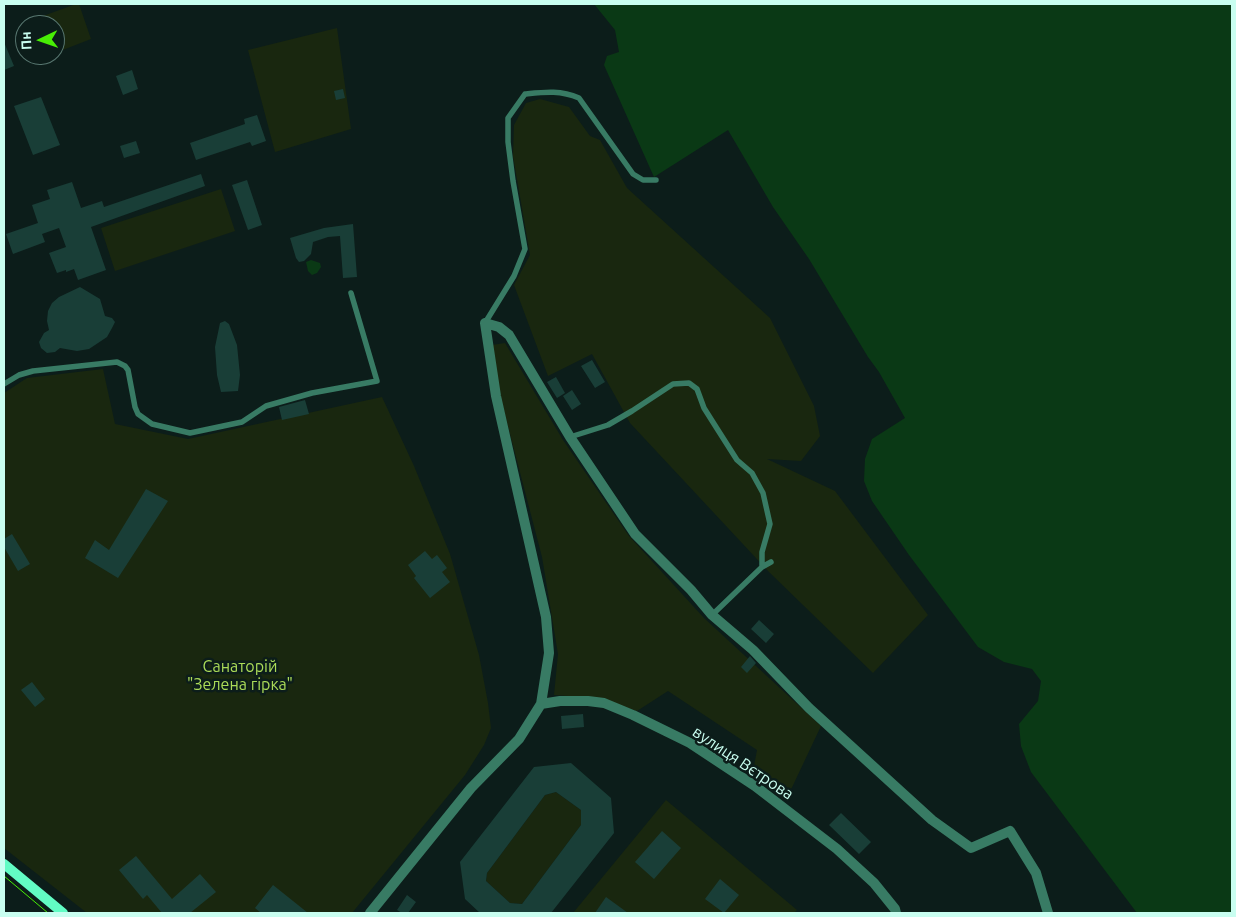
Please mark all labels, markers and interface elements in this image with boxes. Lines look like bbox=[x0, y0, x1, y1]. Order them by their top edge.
north arrow bbox=[15, 15, 65, 65]
text: Пн bbox=[18, 31, 34, 50]
park label: Санаторій "Зелена гірка" bbox=[187, 657, 293, 695]
street label: вулиця Вєтрова bbox=[689, 722, 797, 804]

